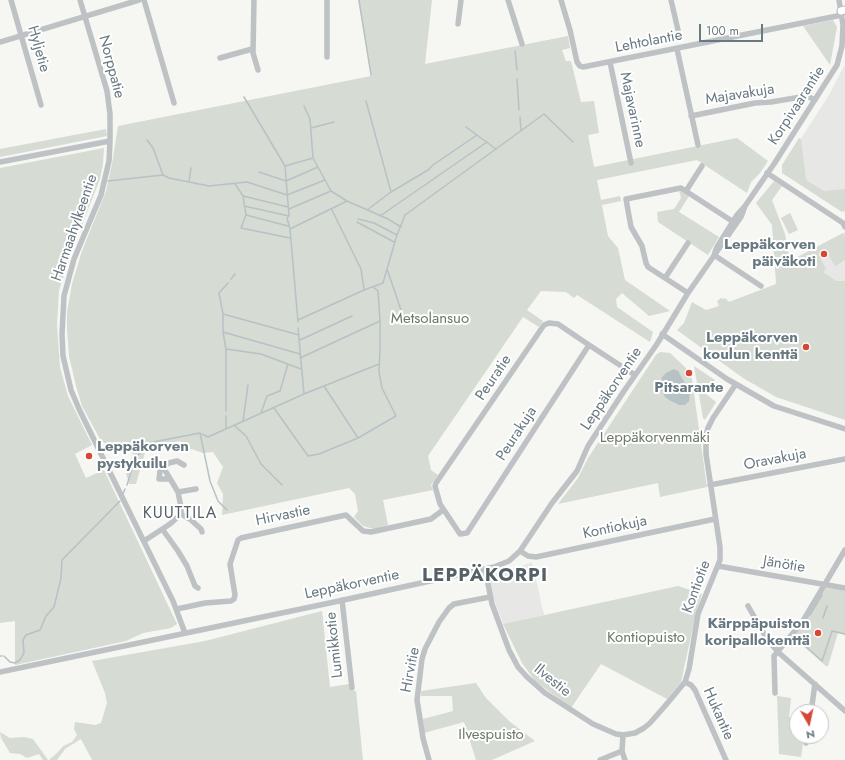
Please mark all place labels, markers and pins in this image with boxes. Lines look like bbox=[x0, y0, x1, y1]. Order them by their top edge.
place label: Leppäkorven päiväkoti bbox=[724, 236, 816, 271]
marker: Leppäkorven päiväkoti bbox=[819, 249, 829, 259]
place label: Leppäkorven koulun kenttä bbox=[703, 329, 798, 364]
marker: Leppäkorven koulun kenttä bbox=[801, 342, 811, 352]
marker: Pitsarante bbox=[684, 368, 694, 378]
place label: Pitsarante bbox=[654, 379, 724, 397]
place label: Leppäkorven pystykuilu bbox=[97, 438, 189, 473]
marker: Leppäkorven pystykuilu bbox=[84, 451, 94, 461]
place label: Kärppäpuiston koripallokenttä bbox=[705, 615, 810, 650]
marker: Kärppäpuiston koripallokenttä bbox=[813, 628, 823, 638]

